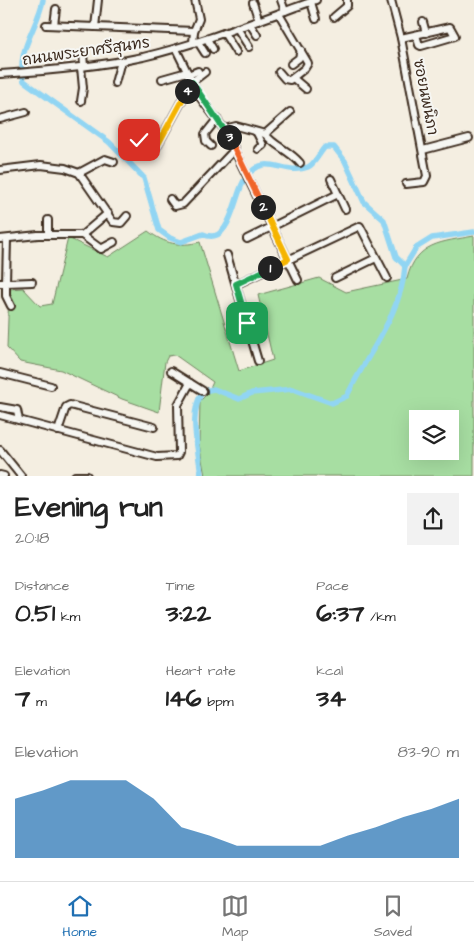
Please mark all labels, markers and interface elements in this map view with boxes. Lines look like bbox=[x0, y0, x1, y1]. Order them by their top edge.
street label: ถนนพระยาศรีสุนทร bbox=[21, 32, 151, 71]
street label: ซอยนพนิภา bbox=[408, 57, 443, 137]
pin: 4 bbox=[174, 78, 200, 104]
text: 4 bbox=[183, 81, 192, 101]
pin bbox=[118, 119, 160, 161]
pin: 3 bbox=[216, 124, 242, 150]
icon: check bbox=[125, 126, 153, 154]
text: 3 bbox=[226, 127, 233, 147]
pin: 2 bbox=[250, 194, 276, 220]
text: 2 bbox=[259, 197, 268, 217]
pin: 1 bbox=[258, 256, 282, 280]
text: 1 bbox=[270, 258, 271, 278]
pin bbox=[226, 302, 268, 344]
icon: arrive bbox=[233, 309, 261, 337]
map controls bbox=[409, 410, 459, 460]
button: layers bbox=[409, 410, 459, 460]
text: Evening run bbox=[15, 488, 163, 527]
button: share bbox=[407, 493, 459, 545]
text: 20:18 bbox=[15, 527, 49, 549]
text: Distance bbox=[15, 576, 69, 596]
text: Time bbox=[166, 576, 195, 596]
text: Pace bbox=[316, 576, 349, 596]
text: 0.51 bbox=[15, 596, 55, 631]
text: 3:22 bbox=[166, 596, 211, 631]
text: 6:37 bbox=[316, 596, 364, 631]
text: km bbox=[55, 607, 80, 627]
text: /km bbox=[364, 607, 396, 627]
text: Elevation bbox=[15, 661, 70, 681]
text: Heart rate bbox=[166, 661, 236, 681]
text: kcal bbox=[316, 661, 343, 681]
text: 7 bbox=[15, 681, 30, 716]
text: 146 bbox=[166, 681, 202, 716]
text: 34 bbox=[316, 681, 346, 716]
text: m bbox=[30, 692, 47, 712]
text: bpm bbox=[202, 692, 234, 712]
text: Elevation bbox=[15, 741, 78, 763]
text: 83–90 m bbox=[397, 741, 459, 763]
tab: Home bbox=[62, 892, 97, 942]
tab: Map bbox=[221, 892, 249, 942]
tab: Saved bbox=[374, 892, 412, 942]

